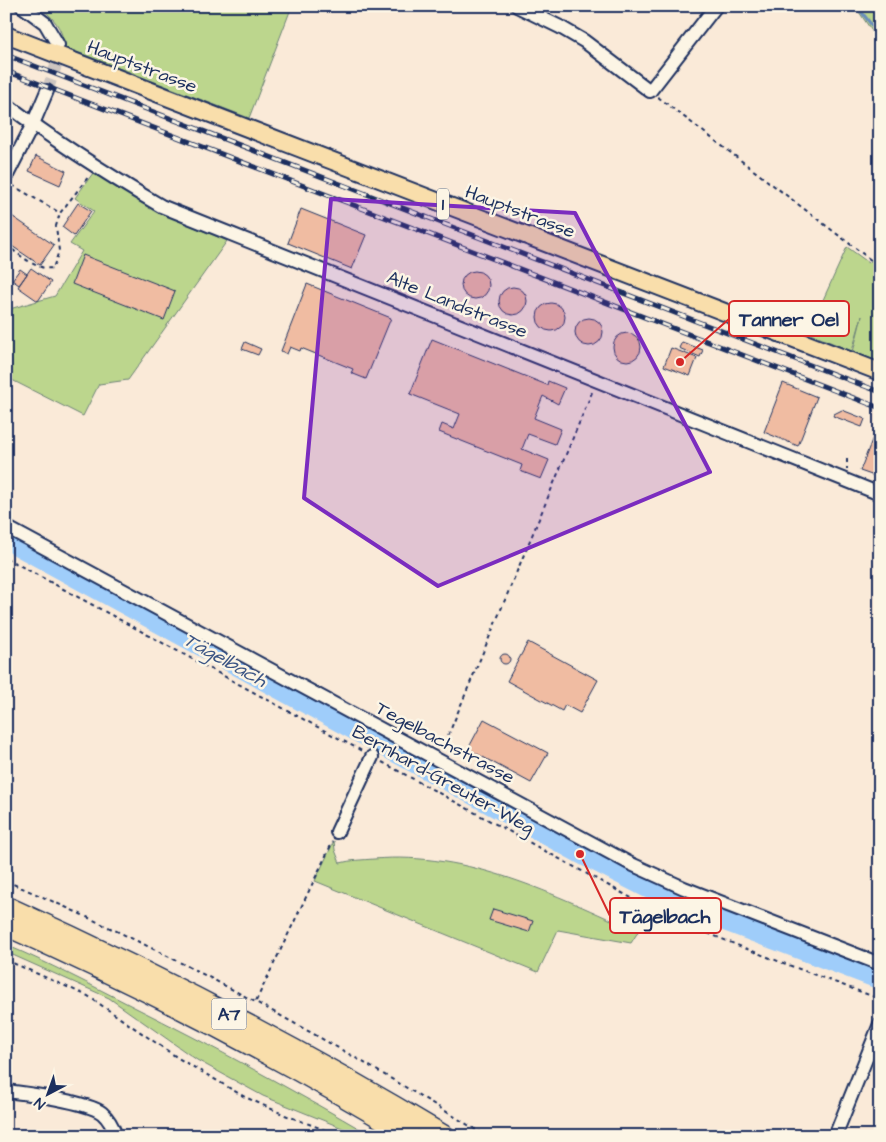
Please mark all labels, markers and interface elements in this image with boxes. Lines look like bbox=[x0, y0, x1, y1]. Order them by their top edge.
street label: Hauptstrasse bbox=[83, 34, 201, 100]
street label: Hauptstrasse bbox=[461, 179, 579, 245]
road number: 1 bbox=[437, 188, 449, 220]
street label: Alte Landstrasse bbox=[383, 264, 531, 346]
callout: Tanner Oel bbox=[729, 301, 849, 336]
text: Tanner Oel bbox=[738, 306, 839, 334]
water label: Tägelbach bbox=[178, 626, 272, 696]
street label: Tegelbachstrasse bbox=[370, 695, 519, 792]
street label: Bernhard-Greuter-Weg bbox=[346, 719, 539, 842]
callout: Tägelbach bbox=[610, 898, 721, 933]
text: Tägelbach bbox=[619, 903, 712, 932]
road number: A7 bbox=[212, 999, 246, 1030]
north arrow bbox=[22, 1070, 72, 1120]
text: N bbox=[30, 1092, 50, 1113]

